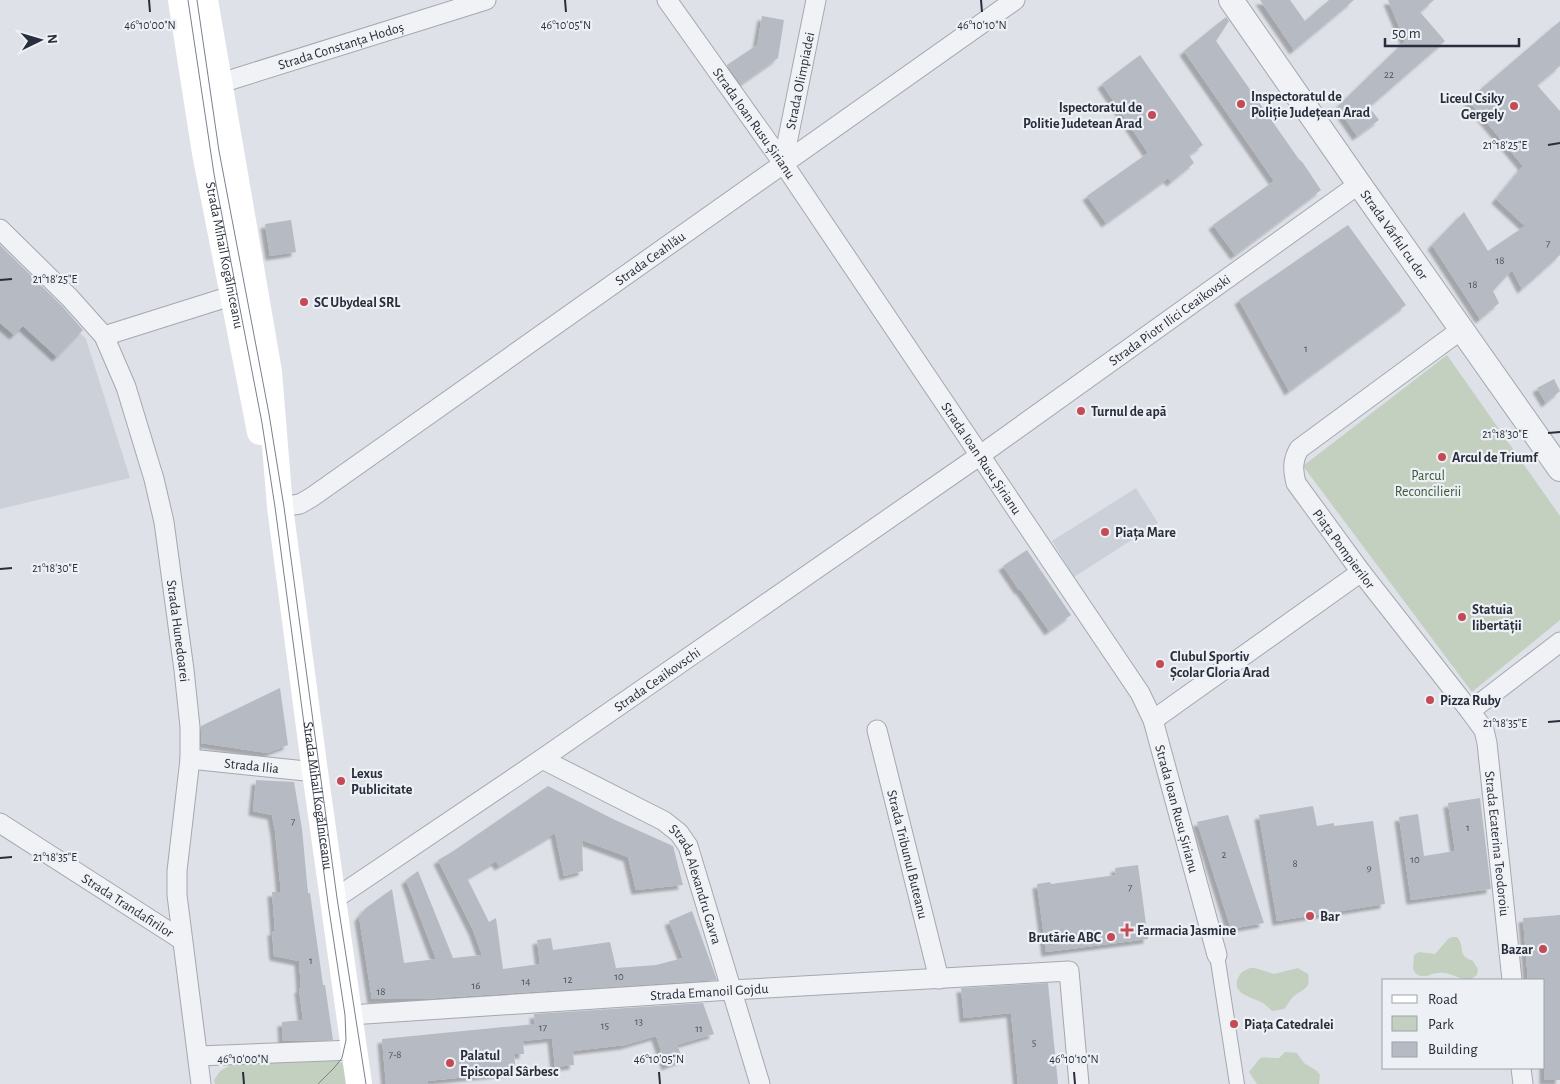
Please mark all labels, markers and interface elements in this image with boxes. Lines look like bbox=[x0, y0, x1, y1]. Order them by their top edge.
north arrow bbox=[15, 15, 65, 65]
scale bar bbox=[1385, 15, 1519, 47]
text: 46°10'00"N bbox=[124, 19, 176, 31]
text: 46°10'05"N bbox=[541, 19, 591, 31]
text: 46°10'10"N bbox=[957, 19, 1007, 31]
street label: Strada Constanța Hodoș bbox=[276, 20, 406, 73]
text: 50 m bbox=[1392, 26, 1421, 41]
street label: Strada Olimpiadei bbox=[784, 31, 817, 131]
text: N bbox=[45, 33, 59, 44]
street label: Strada Ioan Rusu Șirianu bbox=[710, 66, 797, 182]
house number: 22 bbox=[1384, 69, 1394, 80]
place label: Inspectoratul de Poliție Județean Arad bbox=[1251, 90, 1371, 121]
place label: Liceul Csiky Gergely bbox=[1440, 92, 1505, 122]
marker: Inspectoratul de Poliție Județean Arad bbox=[1235, 98, 1247, 110]
marker: Liceul Csiky Gergely bbox=[1508, 100, 1520, 112]
place label: Ispectoratul de Politie Judetean Arad bbox=[1023, 101, 1143, 131]
marker: Ispectoratul de Politie Judetean Arad bbox=[1146, 109, 1158, 121]
text: 21°18'25"E bbox=[1483, 139, 1527, 151]
street label: Strada Mihail Kogălniceanu bbox=[203, 181, 245, 330]
street label: Strada Vârful cu dor bbox=[1357, 188, 1431, 283]
street label: Strada Ceahlău bbox=[613, 229, 688, 288]
house number: 7 bbox=[1546, 238, 1551, 249]
house number: 18 bbox=[1496, 255, 1505, 266]
street label: Strada Piotr Ilici Ceaikovski bbox=[1107, 272, 1233, 369]
text: 21°18'25"E bbox=[33, 273, 77, 285]
house number: 18 bbox=[1469, 279, 1478, 290]
marker: SC Ubydeal SRL bbox=[298, 296, 310, 308]
place label: SC Ubydeal SRL bbox=[314, 296, 401, 310]
house number: 1 bbox=[1304, 343, 1308, 354]
street label: Strada Ioan Rusu Șirianu bbox=[938, 400, 1024, 517]
marker: Turnul de apă bbox=[1075, 405, 1087, 417]
place label: Turnul de apă bbox=[1091, 405, 1167, 419]
text: 21°18'30"E bbox=[1482, 428, 1528, 440]
marker: Arcul de Triumf bbox=[1436, 451, 1448, 463]
place label: Arcul de Triumf bbox=[1452, 451, 1539, 465]
park label: Parcul Reconcilierii bbox=[1395, 469, 1461, 499]
street label: Piața Pompierilor bbox=[1310, 507, 1377, 592]
marker: Piața Mare bbox=[1099, 526, 1111, 538]
place label: Piața Mare bbox=[1115, 526, 1176, 541]
text: 21°18'30"E bbox=[32, 562, 78, 574]
street label: Strada Hunedoarei bbox=[164, 579, 191, 683]
place label: Statuia libertății bbox=[1472, 603, 1522, 634]
marker: Statuia libertății bbox=[1456, 611, 1468, 623]
street label: Strada Ceaikovschi bbox=[612, 645, 703, 715]
place label: Clubul Sportiv Școlar Gloria Arad bbox=[1170, 650, 1270, 681]
marker: Clubul Sportiv Școlar Gloria Arad bbox=[1154, 658, 1166, 670]
marker: Pizza Ruby bbox=[1424, 694, 1436, 706]
place label: Pizza Ruby bbox=[1440, 694, 1502, 708]
text: 21°18'35"E bbox=[1483, 717, 1527, 729]
street label: Strada Mihail Kogălniceanu bbox=[300, 721, 335, 871]
street label: Strada Ioan Rusu Șirianu bbox=[1152, 743, 1200, 875]
street label: Strada Ilia bbox=[223, 757, 280, 776]
place label: Lexus Publicitate bbox=[351, 767, 413, 797]
street label: Strada Ecaterina Teodoroiu bbox=[1482, 770, 1511, 917]
marker: Lexus Publicitate bbox=[335, 775, 347, 787]
street label: Strada Tribunul Buteanu bbox=[884, 789, 930, 920]
house number: 7 bbox=[291, 816, 296, 827]
street label: Strada Alexandru Gavra bbox=[666, 822, 723, 947]
house number: 1 bbox=[1466, 822, 1470, 833]
house number: 2 bbox=[1221, 849, 1227, 860]
text: 21°18'35"E bbox=[33, 851, 77, 863]
house number: 10 bbox=[1410, 854, 1420, 865]
house number: 8 bbox=[1292, 858, 1298, 869]
house number: 9 bbox=[1366, 862, 1372, 873]
street label: Strada Trandafirilor bbox=[79, 872, 176, 941]
house number: 7 bbox=[1128, 882, 1133, 893]
marker: Bar bbox=[1304, 910, 1316, 922]
place label: Bar bbox=[1320, 910, 1340, 924]
marker: Farmacia Jasmine bbox=[1121, 924, 1133, 936]
place label: Farmacia Jasmine bbox=[1137, 924, 1236, 938]
place label: Brutărie ABC bbox=[1028, 931, 1102, 945]
marker: Brutărie ABC bbox=[1105, 931, 1117, 943]
place label: Bazar bbox=[1501, 943, 1533, 957]
marker: Bazar bbox=[1537, 943, 1549, 955]
house number: 1 bbox=[309, 955, 313, 966]
house number: 10 bbox=[614, 971, 624, 982]
house number: 12 bbox=[564, 974, 572, 985]
house number: 14 bbox=[521, 976, 531, 987]
legend bbox=[1382, 979, 1545, 1069]
house number: 16 bbox=[472, 980, 480, 991]
street label: Strada Emanoil Gojdu bbox=[650, 982, 769, 1003]
house number: 18 bbox=[377, 986, 386, 997]
text: Road bbox=[1428, 992, 1458, 1007]
house number: 13 bbox=[635, 1016, 644, 1027]
text: Park bbox=[1428, 1017, 1454, 1032]
marker: Piața Catedralei bbox=[1228, 1018, 1240, 1030]
place label: Piața Catedralei bbox=[1244, 1018, 1334, 1033]
house number: 15 bbox=[601, 1020, 610, 1031]
house number: 17 bbox=[539, 1022, 548, 1033]
house number: 11 bbox=[695, 1023, 703, 1034]
house number: 5 bbox=[1032, 1037, 1037, 1048]
text: Building bbox=[1428, 1042, 1478, 1057]
house number: 7-8 bbox=[388, 1049, 402, 1060]
place label: Palatul Episcopal Sârbesc bbox=[460, 1049, 559, 1079]
text: 46°10'00"N bbox=[217, 1053, 269, 1065]
text: 46°10'05"N bbox=[634, 1053, 684, 1065]
text: 46°10'10"N bbox=[1049, 1053, 1099, 1065]
marker: Palatul Episcopal Sârbesc bbox=[444, 1057, 456, 1069]

